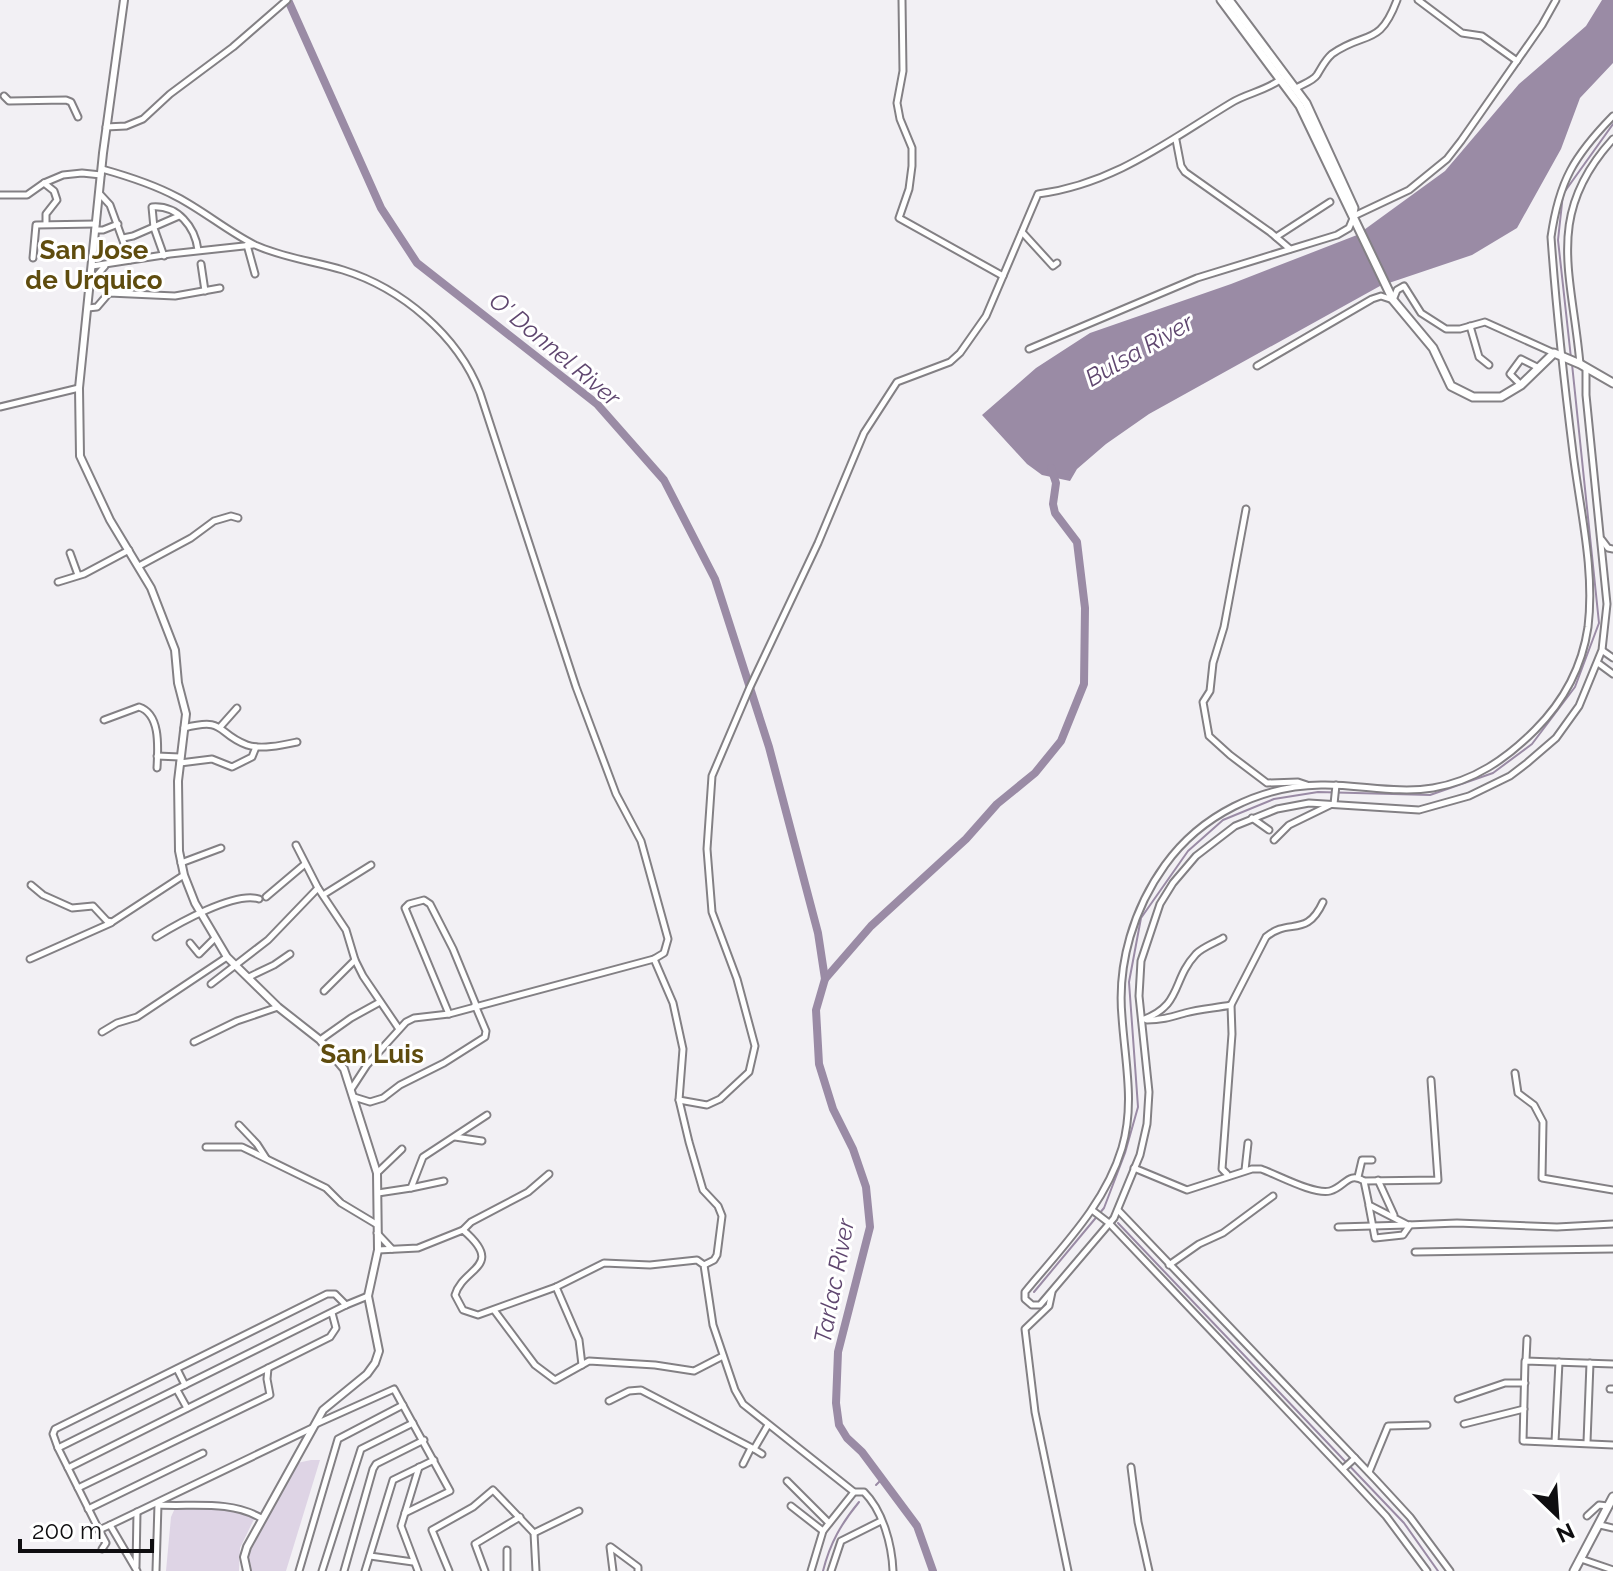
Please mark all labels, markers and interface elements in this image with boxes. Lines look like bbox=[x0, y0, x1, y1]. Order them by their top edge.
district label: San Jose de Urquico bbox=[25, 235, 163, 295]
water label: O' Donnel River bbox=[484, 286, 627, 413]
water label: Bulsa River bbox=[1080, 307, 1199, 392]
district label: San Luis bbox=[320, 1039, 424, 1069]
water label: Tarlac River bbox=[808, 1216, 860, 1346]
north arrow bbox=[1517, 1475, 1597, 1555]
scale bar bbox=[20, 1503, 152, 1553]
text: 200 m bbox=[32, 1516, 102, 1545]
text: N bbox=[1552, 1518, 1579, 1548]

